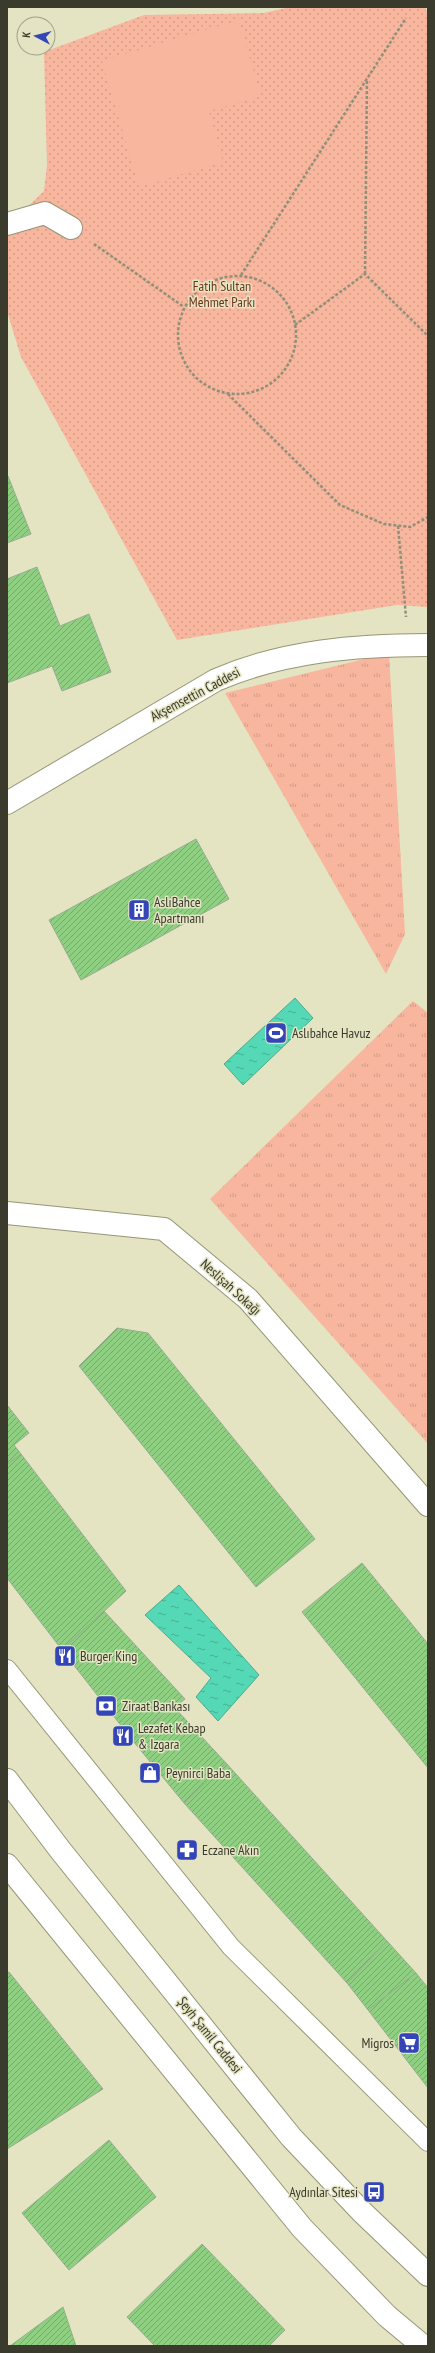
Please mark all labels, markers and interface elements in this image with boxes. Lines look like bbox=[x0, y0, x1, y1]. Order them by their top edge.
north arrow bbox=[16, 16, 56, 56]
text: K bbox=[19, 31, 33, 38]
park label: Fatih Sultan Mehmet Parkı bbox=[189, 277, 255, 311]
street label: Akşemsettin Caddesi bbox=[147, 663, 243, 725]
place label: AslıBahce Apartmanı bbox=[154, 893, 204, 927]
building icon: AslıBahce Apartmanı bbox=[126, 897, 152, 923]
sports icon: Aslıbahce Havuz bbox=[263, 1020, 289, 1046]
place label: Aslıbahce Havuz bbox=[292, 1024, 371, 1042]
street label: Neslişah Sokağı bbox=[197, 1255, 265, 1319]
restaurant icon: Burger King bbox=[52, 1643, 78, 1669]
place label: Burger King bbox=[80, 1647, 137, 1665]
bank icon: Ziraat Bankası bbox=[93, 1693, 119, 1719]
place label: Ziraat Bankası bbox=[122, 1697, 190, 1715]
place label: Lezafet Kebap & Izgara bbox=[138, 1719, 206, 1753]
restaurant icon: Lezafet Kebap & Izgara bbox=[110, 1723, 136, 1749]
shop icon: Peynirci Baba bbox=[137, 1760, 163, 1786]
place label: Peynirci Baba bbox=[166, 1764, 231, 1782]
pharmacy icon: Eczane Akın bbox=[174, 1837, 200, 1863]
place label: Eczane Akın bbox=[202, 1841, 259, 1859]
street label: Şeyh Şamil Caddesi bbox=[174, 1993, 246, 2077]
supermarket icon: Migros bbox=[396, 2030, 422, 2056]
place label: Migros bbox=[361, 2034, 394, 2052]
bus stop icon: Aydınlar Sitesi bbox=[361, 2179, 387, 2205]
place label: Aydınlar Sitesi bbox=[289, 2183, 358, 2201]

